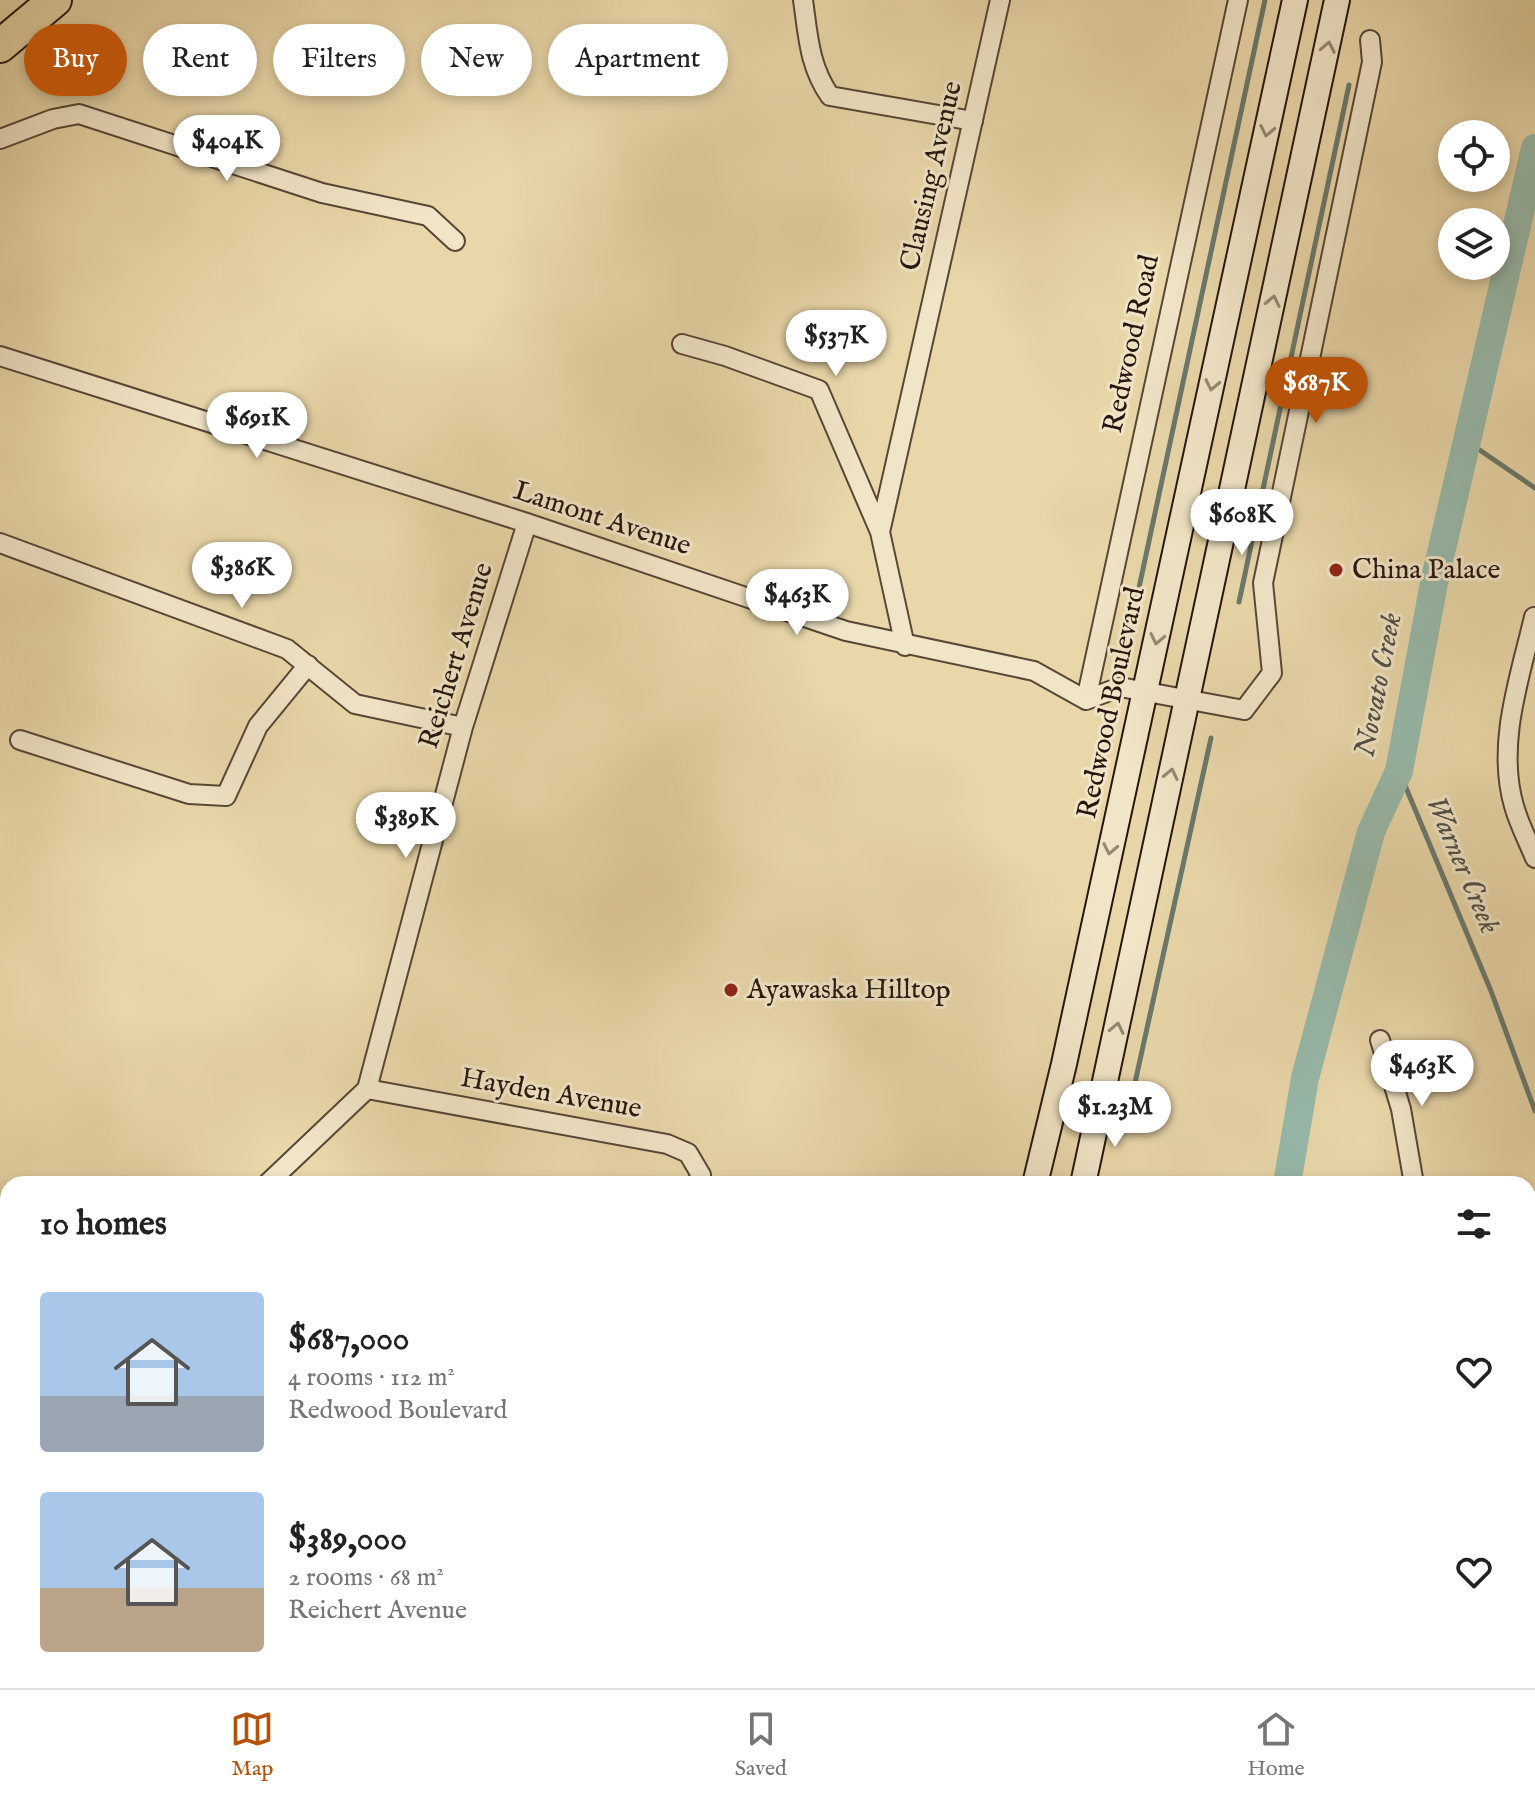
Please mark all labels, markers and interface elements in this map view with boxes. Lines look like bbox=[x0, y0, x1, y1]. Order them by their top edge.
chip: Buy bbox=[24, 24, 127, 96]
chip: Rent bbox=[143, 24, 257, 96]
chip: Filters bbox=[273, 24, 405, 96]
chip: New bbox=[421, 24, 532, 96]
chip: Apartment bbox=[548, 24, 728, 96]
one-way arrow bbox=[1319, 40, 1336, 53]
street label: Clausing Avenue bbox=[893, 78, 971, 274]
pin: $404K bbox=[171, 115, 283, 183]
map controls bbox=[1438, 120, 1510, 280]
button: locate bbox=[1438, 120, 1510, 192]
text: $404K bbox=[191, 124, 263, 157]
one-way arrow bbox=[1259, 124, 1276, 137]
button: layers bbox=[1438, 208, 1510, 280]
street label: Redwood Road bbox=[1096, 252, 1168, 436]
one-way arrow bbox=[1264, 294, 1281, 308]
pin: $537K bbox=[780, 310, 892, 378]
text: $537K bbox=[804, 319, 868, 352]
pin: $687K bbox=[1260, 357, 1372, 425]
text: $687K bbox=[1283, 366, 1349, 399]
one-way arrow bbox=[1204, 378, 1221, 392]
pin: $691K bbox=[201, 392, 313, 460]
text: $691K bbox=[224, 401, 290, 434]
street label: Lamont Avenue bbox=[509, 474, 695, 564]
pin: $608K bbox=[1186, 489, 1298, 557]
text: $608K bbox=[1208, 498, 1276, 531]
pin: $386K bbox=[186, 542, 298, 610]
text: $386K bbox=[210, 551, 274, 584]
place label: China Palace bbox=[1352, 553, 1500, 588]
street label: Reichert Avenue bbox=[412, 559, 502, 753]
marker: China Palace bbox=[1327, 561, 1345, 579]
pin: $463K bbox=[741, 569, 853, 637]
text: $463K bbox=[764, 578, 830, 611]
street label: Redwood Boulevard bbox=[1070, 584, 1154, 822]
water label: Novato Creek bbox=[1346, 610, 1412, 760]
one-way arrow bbox=[1149, 632, 1166, 646]
one-way arrow bbox=[1162, 767, 1179, 781]
water label: Warner Creek bbox=[1416, 790, 1508, 940]
pin: $389K bbox=[350, 792, 462, 860]
text: $389K bbox=[374, 801, 438, 834]
one-way arrow bbox=[1102, 842, 1119, 856]
place label: Ayawaska Hilltop bbox=[746, 973, 951, 1008]
marker: Ayawaska Hilltop bbox=[722, 981, 740, 999]
one-way arrow bbox=[1108, 1022, 1125, 1035]
pin: $463K bbox=[1366, 1040, 1478, 1108]
text: $463K bbox=[1389, 1049, 1455, 1082]
street label: Hayden Avenue bbox=[458, 1061, 645, 1127]
pin: $1.23M bbox=[1050, 1081, 1180, 1149]
text: $1.23M bbox=[1077, 1090, 1153, 1123]
icon: filters bbox=[1452, 1202, 1496, 1246]
text: 10 homes bbox=[40, 1203, 167, 1246]
text: $687,000 bbox=[288, 1318, 410, 1361]
icon: home bbox=[104, 1324, 200, 1420]
icon: heart bbox=[1452, 1350, 1496, 1394]
text: 4 rooms · 112 m² bbox=[288, 1361, 455, 1394]
text: Redwood Boulevard bbox=[288, 1394, 507, 1427]
text: $389,000 bbox=[288, 1518, 407, 1561]
icon: home bbox=[104, 1524, 200, 1620]
icon: heart bbox=[1452, 1550, 1496, 1594]
text: 2 rooms · 68 m² bbox=[288, 1561, 444, 1594]
text: Reichert Avenue bbox=[288, 1594, 467, 1627]
tab: Map bbox=[230, 1707, 274, 1783]
tab: Saved bbox=[735, 1707, 787, 1783]
tab: Home bbox=[1247, 1707, 1305, 1783]

